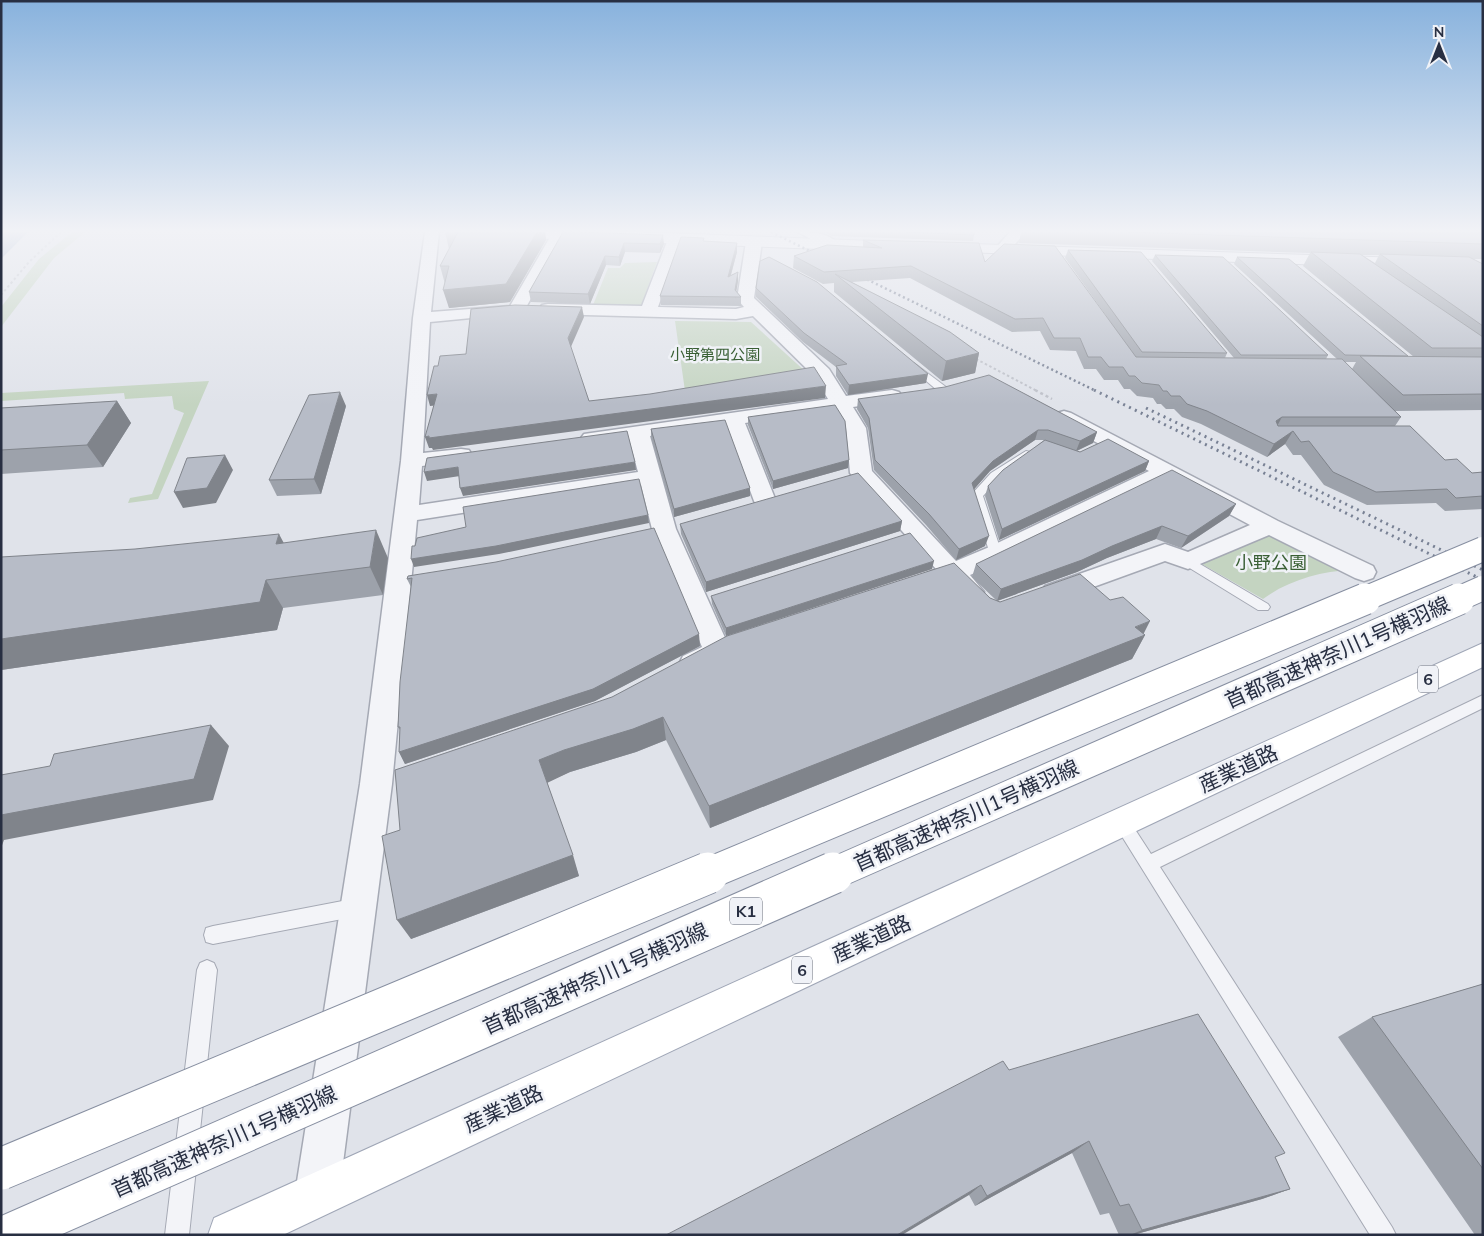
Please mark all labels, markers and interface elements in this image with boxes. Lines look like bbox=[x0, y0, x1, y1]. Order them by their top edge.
north arrow bbox=[1414, 20, 1464, 70]
text: N bbox=[1434, 23, 1444, 41]
park label: 小野第四公園 bbox=[670, 345, 760, 364]
park label: 小野公園 bbox=[1235, 551, 1307, 574]
street label: 首都高速神奈川1号横羽線 bbox=[1220, 591, 1454, 713]
road number: 6 bbox=[1418, 666, 1438, 692]
street label: 産業道路 bbox=[1194, 738, 1282, 798]
street label: 首都高速神奈川1号横羽線 bbox=[849, 754, 1083, 876]
road number: K1 bbox=[730, 898, 762, 924]
street label: 産業道路 bbox=[827, 908, 915, 968]
street label: 首都高速神奈川1号横羽線 bbox=[478, 917, 712, 1039]
road number: 6 bbox=[792, 956, 812, 984]
street label: 産業道路 bbox=[459, 1078, 547, 1138]
street label: 首都高速神奈川1号横羽線 bbox=[107, 1080, 341, 1202]

